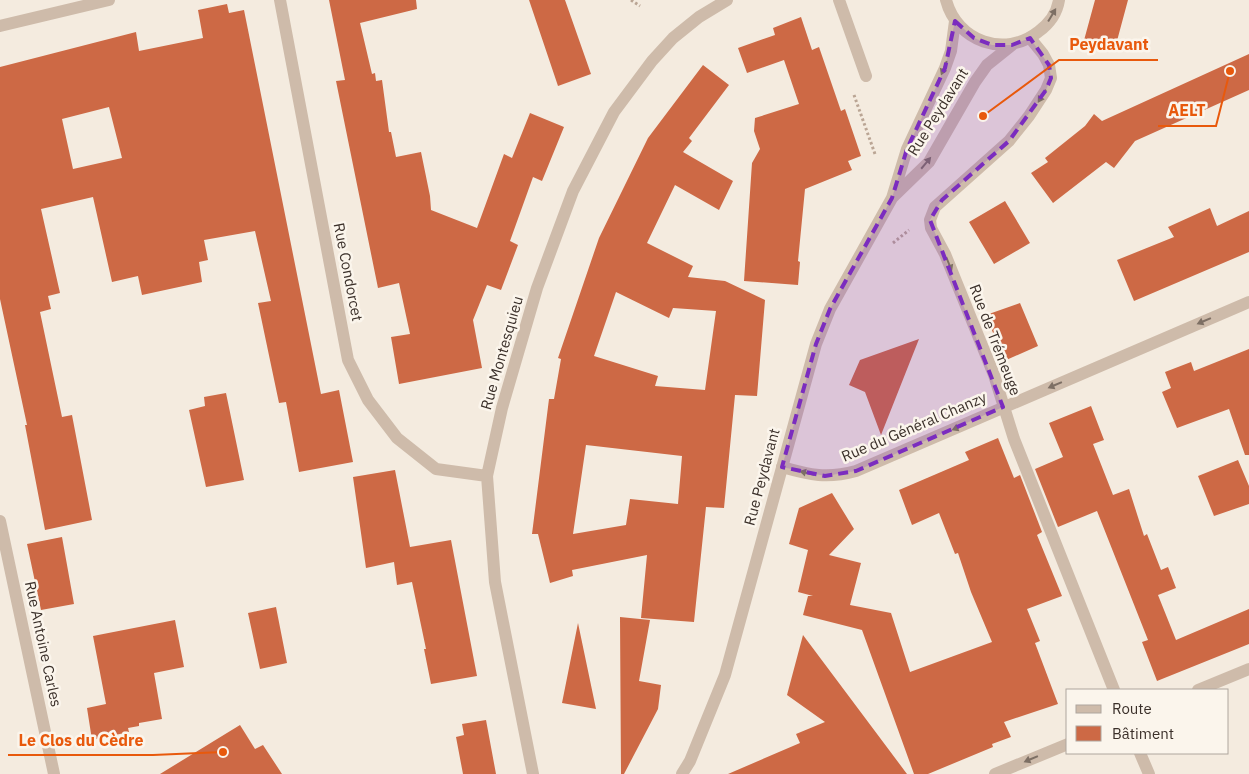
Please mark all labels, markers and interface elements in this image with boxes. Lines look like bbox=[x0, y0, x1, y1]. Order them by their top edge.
one-way arrow bbox=[1048, 9, 1057, 22]
callout: Peydavant bbox=[1059, 29, 1158, 60]
text: Peydavant bbox=[1069, 34, 1149, 54]
one-way arrow bbox=[940, 61, 948, 75]
street label: Rue Peydavant bbox=[903, 64, 972, 159]
one-way arrow bbox=[1037, 89, 1046, 103]
callout: AELT bbox=[1158, 95, 1216, 126]
text: AELT bbox=[1168, 100, 1206, 120]
one-way arrow bbox=[921, 157, 932, 170]
street label: Rue Condorcet bbox=[330, 221, 367, 323]
one-way arrow bbox=[945, 257, 953, 272]
street label: Rue de Trémeuge bbox=[965, 281, 1025, 398]
street label: Rue Montesquieu bbox=[476, 294, 527, 412]
one-way arrow bbox=[1197, 318, 1211, 326]
one-way arrow bbox=[1048, 381, 1062, 389]
street label: Rue du Général Chanzy bbox=[838, 387, 990, 466]
one-way arrow bbox=[952, 424, 966, 432]
street label: Rue Peydavant bbox=[739, 426, 784, 528]
one-way arrow bbox=[799, 469, 814, 477]
street label: Rue Antoine Carles bbox=[21, 579, 66, 709]
legend bbox=[1066, 689, 1229, 754]
text: Route bbox=[1112, 699, 1152, 718]
callout: Le Clos du Cèdre bbox=[8, 724, 153, 755]
text: Bâtiment bbox=[1112, 724, 1174, 743]
text: Le Clos du Cèdre bbox=[19, 730, 143, 750]
one-way arrow bbox=[1024, 755, 1039, 763]

